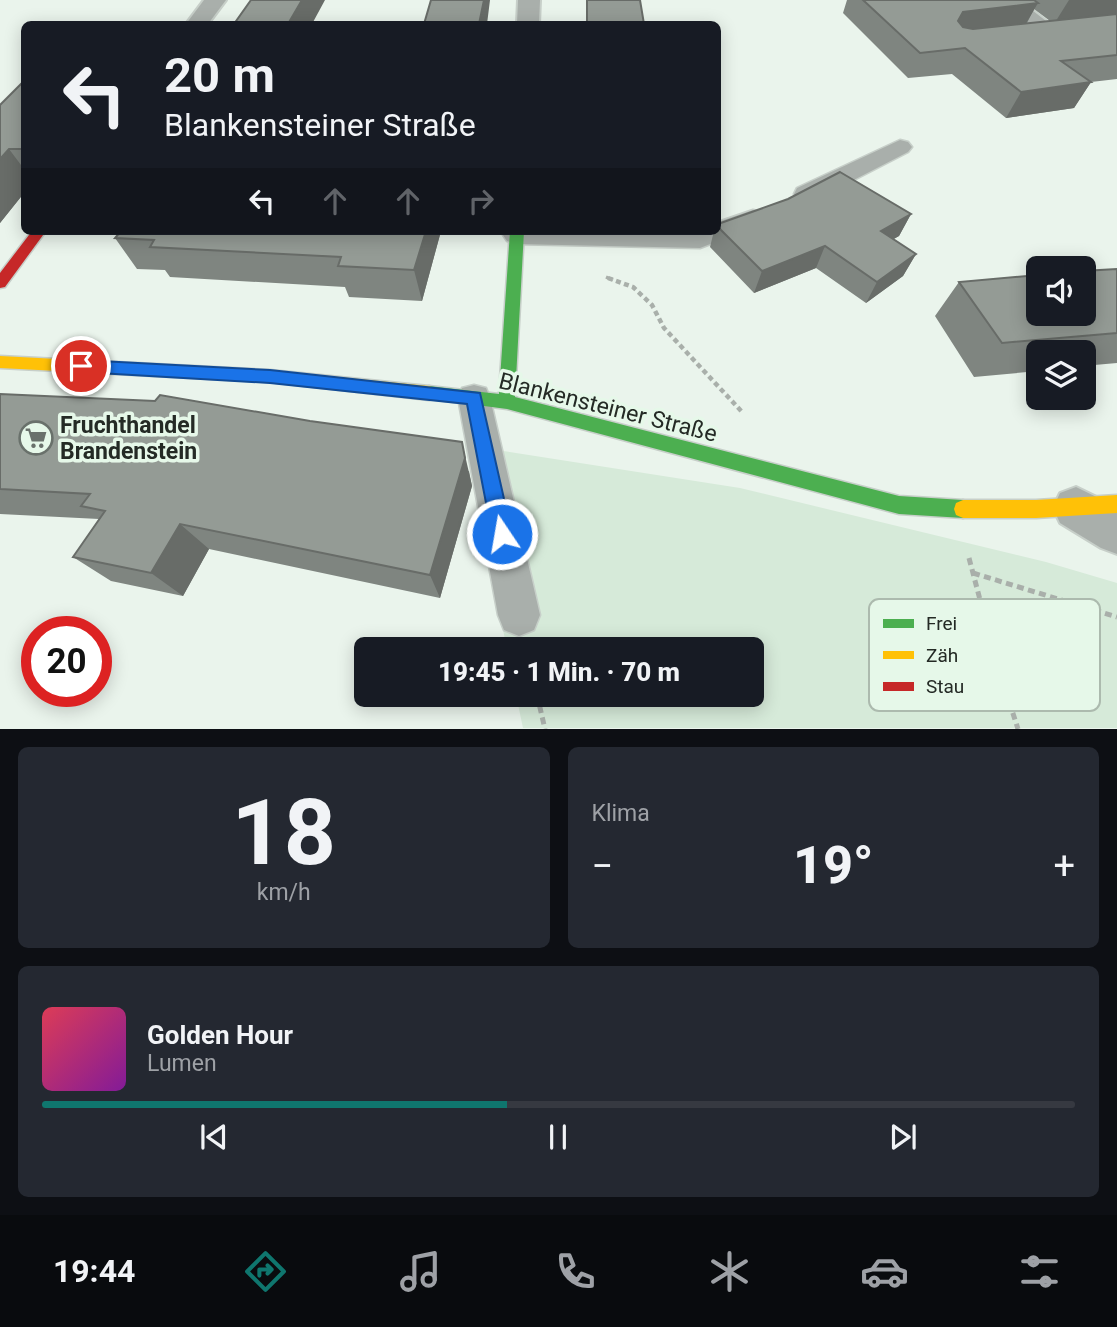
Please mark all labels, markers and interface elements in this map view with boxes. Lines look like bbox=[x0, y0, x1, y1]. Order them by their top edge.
text: 20 m bbox=[164, 47, 275, 104]
icon: left bbox=[49, 49, 140, 140]
text: Blankensteiner Straße bbox=[164, 106, 476, 144]
icon: left bbox=[243, 182, 281, 220]
icon: ahead bbox=[316, 182, 354, 220]
icon: ahead bbox=[389, 182, 427, 220]
icon: right bbox=[462, 182, 500, 220]
map controls bbox=[1026, 256, 1096, 410]
button: sound bbox=[1026, 256, 1096, 326]
pin bbox=[51, 336, 111, 396]
button: layers bbox=[1026, 340, 1096, 410]
icon: arrive bbox=[62, 347, 100, 385]
street label: Blankensteiner Straße bbox=[496, 367, 720, 448]
place label: Fruchthandel Brandenstein bbox=[60, 412, 197, 465]
supermarket icon: Fruchthandel Brandenstein bbox=[17, 419, 55, 457]
position arrow bbox=[465, 497, 539, 571]
legend bbox=[869, 599, 1100, 711]
text: Frei bbox=[926, 612, 957, 635]
speed limit sign: 20 bbox=[21, 616, 112, 707]
text: Zäh bbox=[926, 644, 958, 667]
text: 19:45 · 1 Min. · 70 m bbox=[438, 657, 680, 687]
text: Stau bbox=[926, 675, 964, 698]
text: 18 bbox=[232, 780, 336, 886]
text: Klima bbox=[592, 800, 650, 827]
text: 19° bbox=[793, 835, 874, 896]
text: − bbox=[592, 844, 613, 888]
text: + bbox=[1053, 844, 1075, 888]
text: km/h bbox=[257, 879, 311, 906]
text: Golden Hour bbox=[147, 1020, 293, 1050]
text: Lumen bbox=[147, 1050, 217, 1077]
icon: previous bbox=[195, 1118, 233, 1156]
icon: pause bbox=[539, 1118, 577, 1156]
icon: next bbox=[884, 1118, 922, 1156]
icon: directions bbox=[241, 1247, 290, 1296]
icon: music bbox=[396, 1247, 445, 1296]
icon: phone bbox=[551, 1247, 600, 1296]
icon: climate bbox=[705, 1247, 754, 1296]
icon: car bbox=[860, 1247, 909, 1296]
icon: filters bbox=[1015, 1247, 1064, 1296]
text: 19:44 bbox=[53, 1252, 135, 1290]

